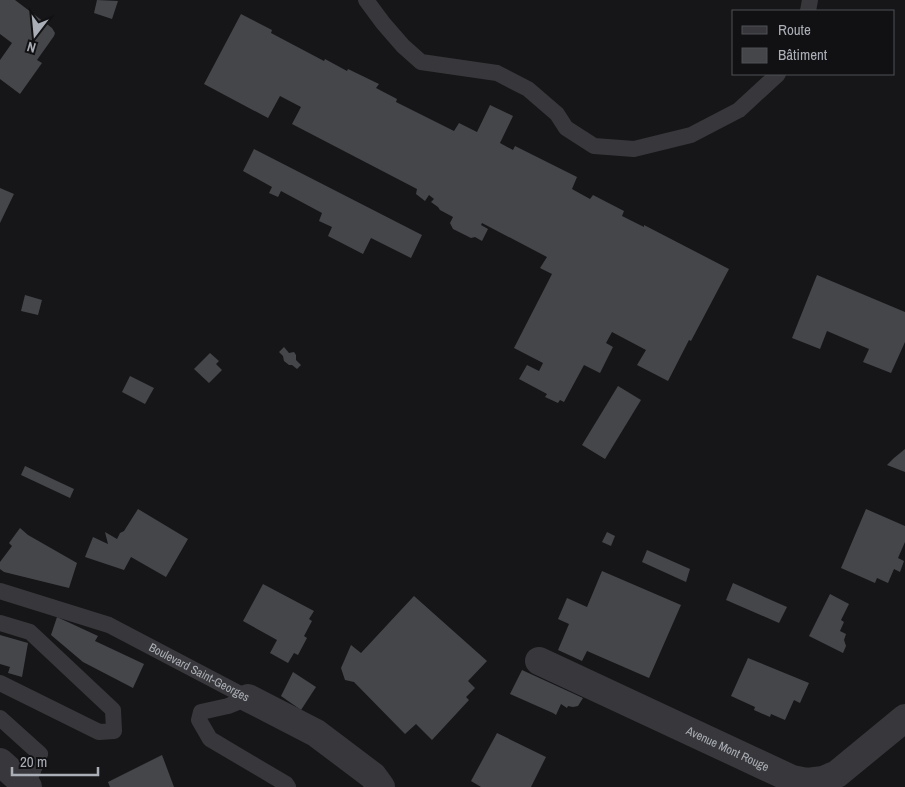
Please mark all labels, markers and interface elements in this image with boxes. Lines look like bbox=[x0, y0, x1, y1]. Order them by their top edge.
north arrow bbox=[10, 10, 60, 60]
legend bbox=[732, 10, 895, 75]
text: Route bbox=[778, 19, 811, 40]
text: N bbox=[25, 38, 38, 57]
text: Bâtiment bbox=[778, 44, 828, 65]
street label: Boulevard Saint-Georges bbox=[146, 639, 252, 705]
street label: Avenue Mont Rouge bbox=[683, 722, 772, 775]
scale bar bbox=[12, 744, 99, 776]
text: 20 m bbox=[20, 751, 47, 772]

